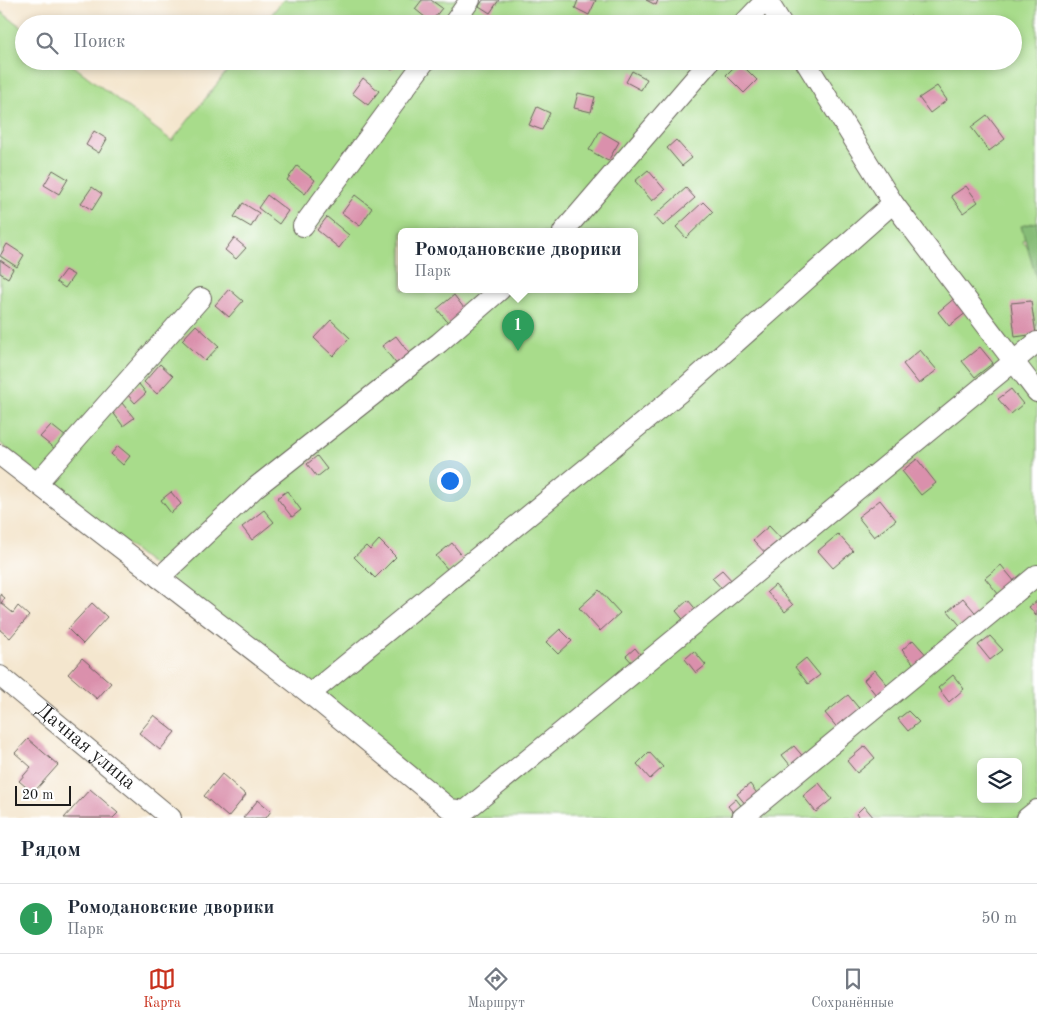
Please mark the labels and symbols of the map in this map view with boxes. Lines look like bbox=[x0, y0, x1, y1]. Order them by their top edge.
pin: 1 bbox=[502, 310, 534, 351]
your location bbox=[437, 468, 463, 494]
street label: Дачная улица bbox=[32, 700, 139, 794]
scale bar bbox=[15, 783, 71, 806]

